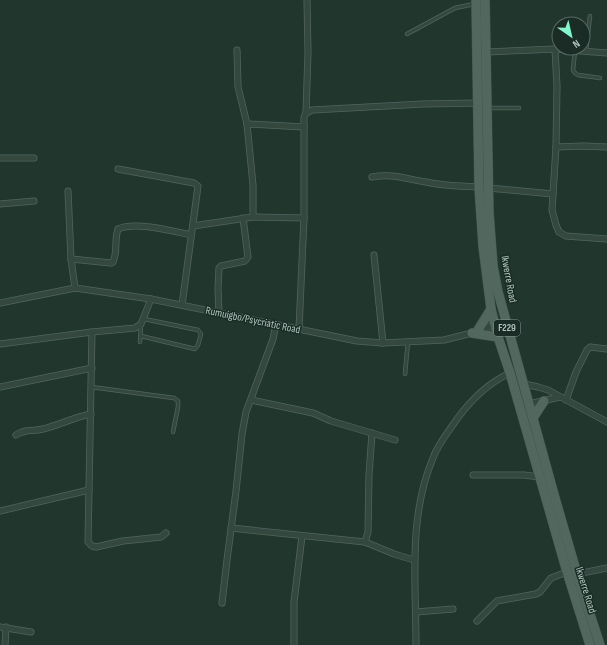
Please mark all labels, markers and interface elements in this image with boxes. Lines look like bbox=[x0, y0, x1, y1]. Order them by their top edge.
north arrow bbox=[551, 16, 591, 56]
text: N bbox=[570, 37, 582, 51]
street label: Ikwerre Road bbox=[498, 254, 520, 304]
street label: Rumuigbo/Psycriatic Road bbox=[204, 304, 302, 336]
road number: F229 bbox=[494, 320, 520, 336]
street label: Ikwerre Road bbox=[573, 565, 599, 615]

